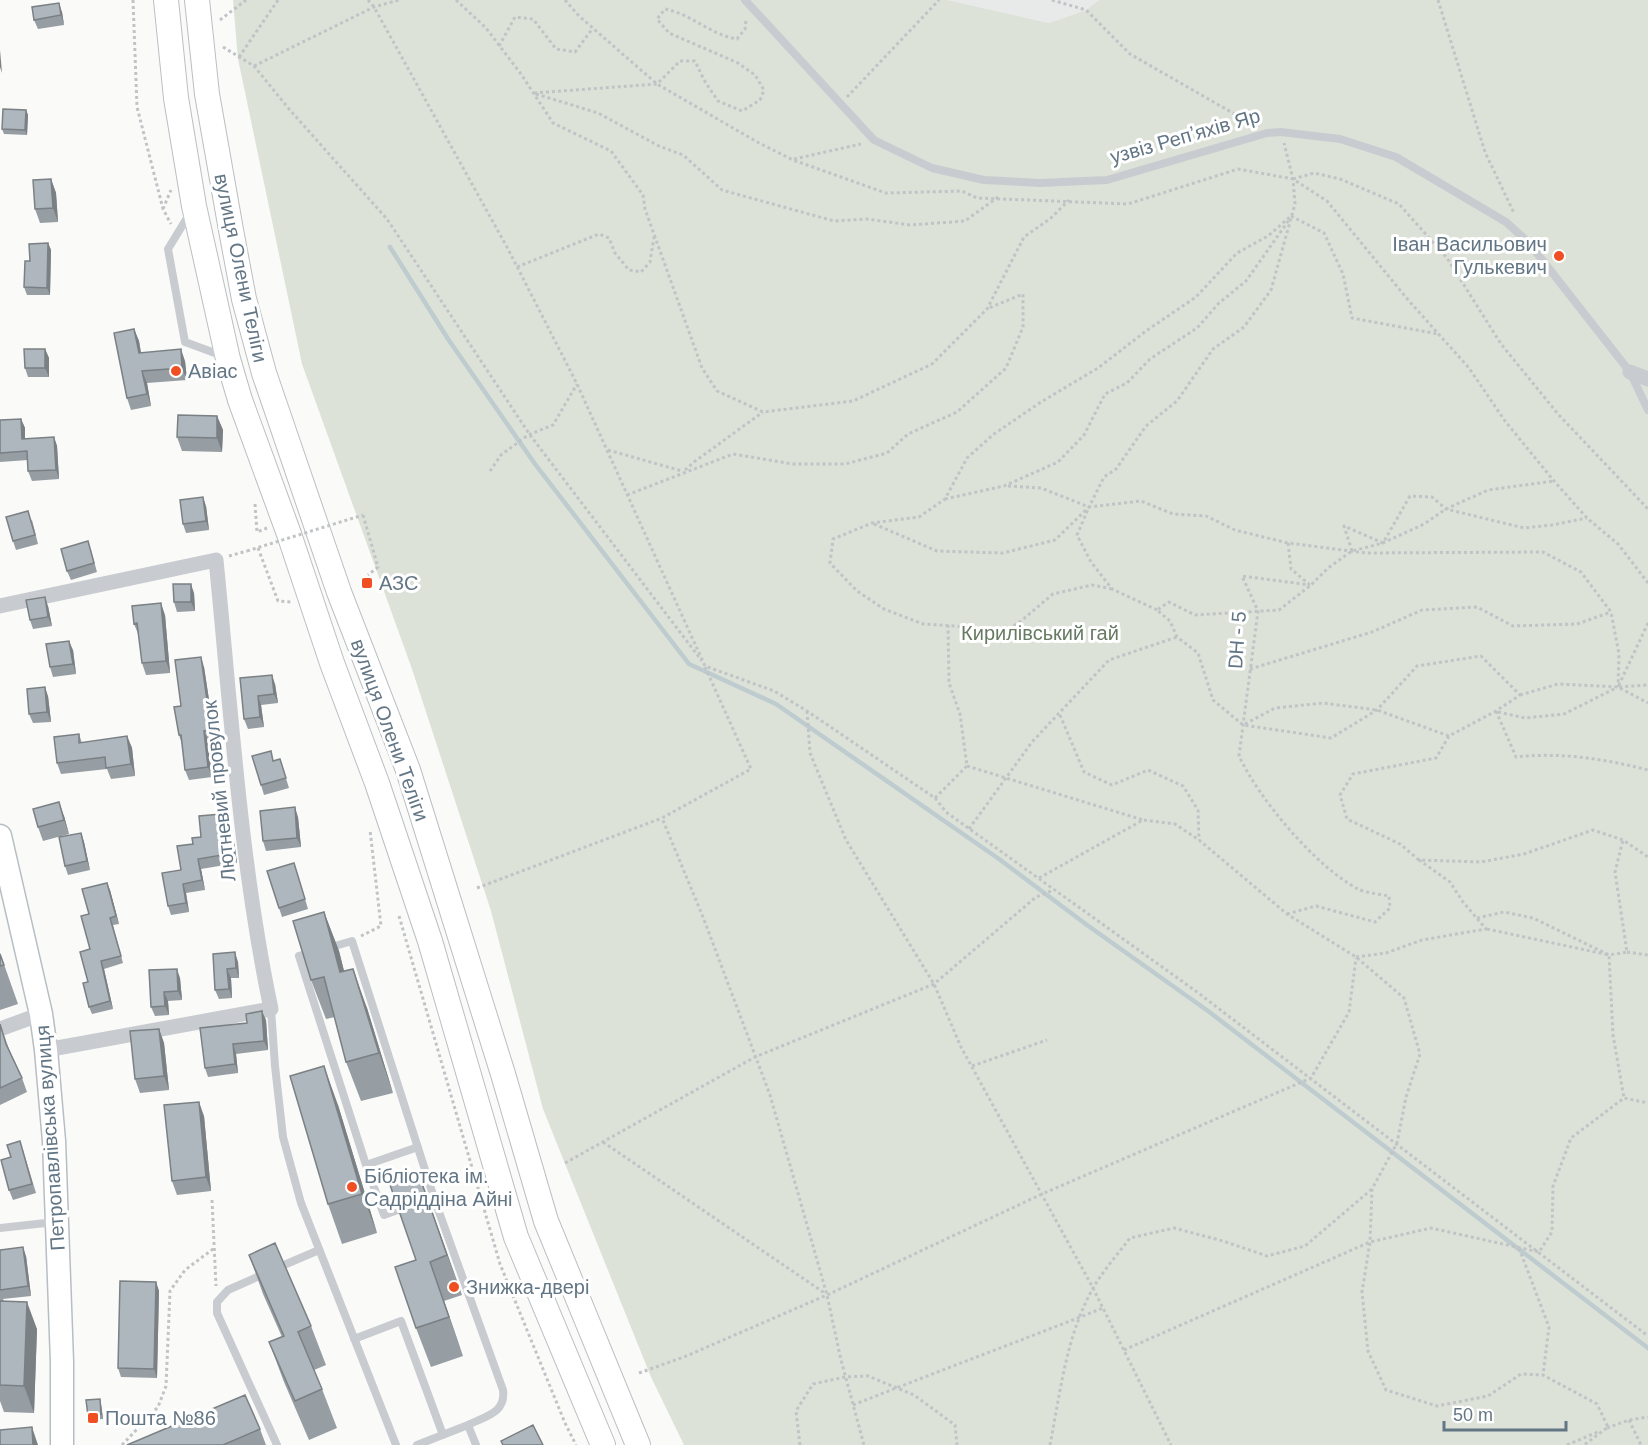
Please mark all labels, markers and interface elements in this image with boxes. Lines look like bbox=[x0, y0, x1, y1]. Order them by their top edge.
street label: узвіз Репʼяхів Яр bbox=[1108, 104, 1262, 168]
street label: вулиця Олени Теліги bbox=[210, 172, 272, 364]
place label: Іван Васильович Гулькевич bbox=[1392, 233, 1547, 278]
marker: Іван Васильович Гулькевич bbox=[1552, 249, 1566, 263]
place label: Авіас bbox=[188, 360, 238, 382]
marker: Авіас bbox=[169, 364, 183, 378]
place label: АЗС bbox=[379, 572, 418, 594]
marker: АЗС bbox=[360, 576, 374, 590]
street label: DH - 5 bbox=[1224, 610, 1250, 670]
park label: Кирилівський гай bbox=[961, 622, 1119, 644]
street label: вулиця Олени Теліги bbox=[347, 636, 433, 824]
street label: Лютневий провулок bbox=[199, 699, 239, 883]
street label: Петропавлівська вулиця bbox=[31, 1024, 69, 1252]
place label: Бібліотека ім. Садріддіна Айні bbox=[364, 1165, 513, 1210]
marker: Бібліотека ім. Садріддіна Айні bbox=[345, 1180, 359, 1194]
place label: Знижка-двері bbox=[466, 1276, 589, 1298]
marker: Знижка-двері bbox=[447, 1280, 461, 1294]
scale bar bbox=[1444, 1394, 1566, 1432]
text: 50 m bbox=[1453, 1405, 1493, 1425]
place label: Пошта №86 bbox=[105, 1407, 216, 1429]
marker: Пошта №86 bbox=[86, 1411, 100, 1425]

